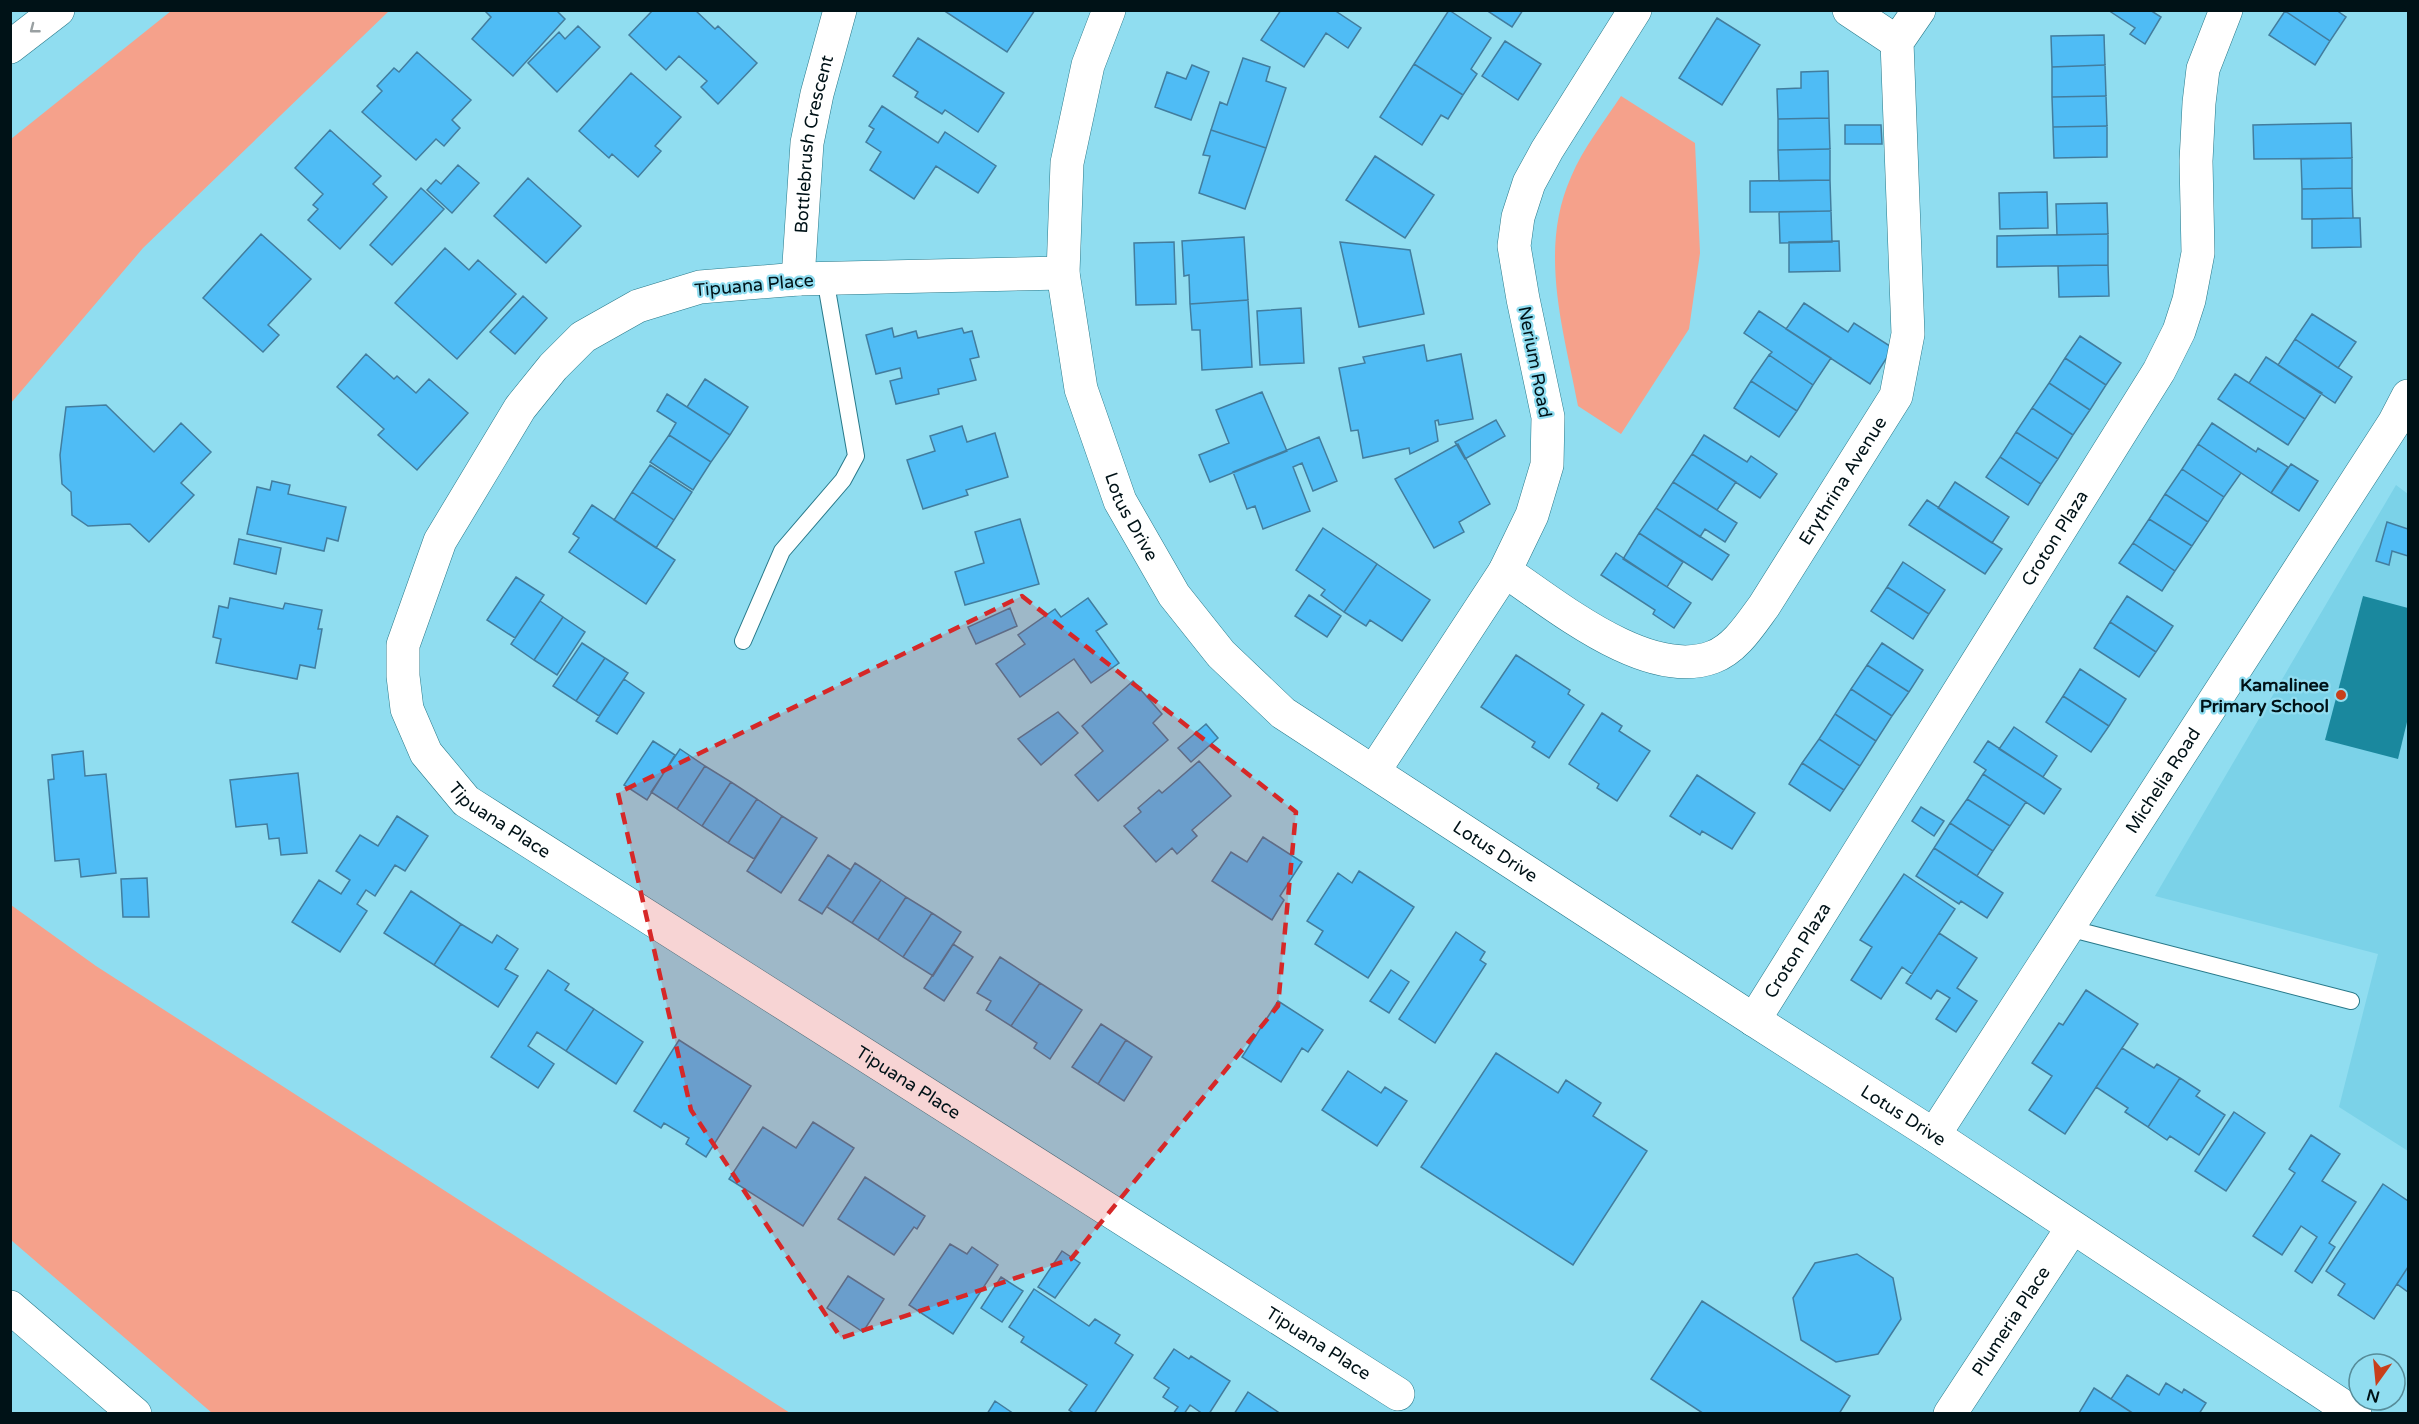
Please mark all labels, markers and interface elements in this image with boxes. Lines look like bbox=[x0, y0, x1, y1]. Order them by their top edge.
one-way arrow bbox=[30, 21, 41, 32]
street label: Bottlebrush Crescent bbox=[790, 52, 838, 234]
street label: Tipuana Place bbox=[693, 269, 815, 301]
street label: Nerium Road bbox=[1513, 304, 1557, 420]
street label: Erythrina Avenue bbox=[1794, 412, 1891, 549]
street label: Lotus Drive bbox=[1100, 469, 1163, 565]
street label: Croton Plaza bbox=[2017, 486, 2093, 590]
place label: Kamalinee Primary School bbox=[2200, 674, 2329, 717]
marker: Kamalinee Primary School bbox=[2334, 688, 2348, 702]
street label: Michelia Road bbox=[2121, 724, 2205, 838]
street label: Tipuana Place bbox=[444, 777, 555, 863]
street label: Lotus Drive bbox=[1449, 816, 1542, 887]
street label: Croton Plaza bbox=[1759, 898, 1836, 1002]
street label: Tipuana Place bbox=[852, 1041, 965, 1124]
street label: Lotus Drive bbox=[1857, 1080, 1950, 1151]
street label: Plumeria Place bbox=[1967, 1262, 2055, 1380]
street label: Tipuana Place bbox=[1262, 1302, 1375, 1385]
north arrow bbox=[2347, 1352, 2407, 1412]
text: N bbox=[2365, 1384, 2382, 1407]

